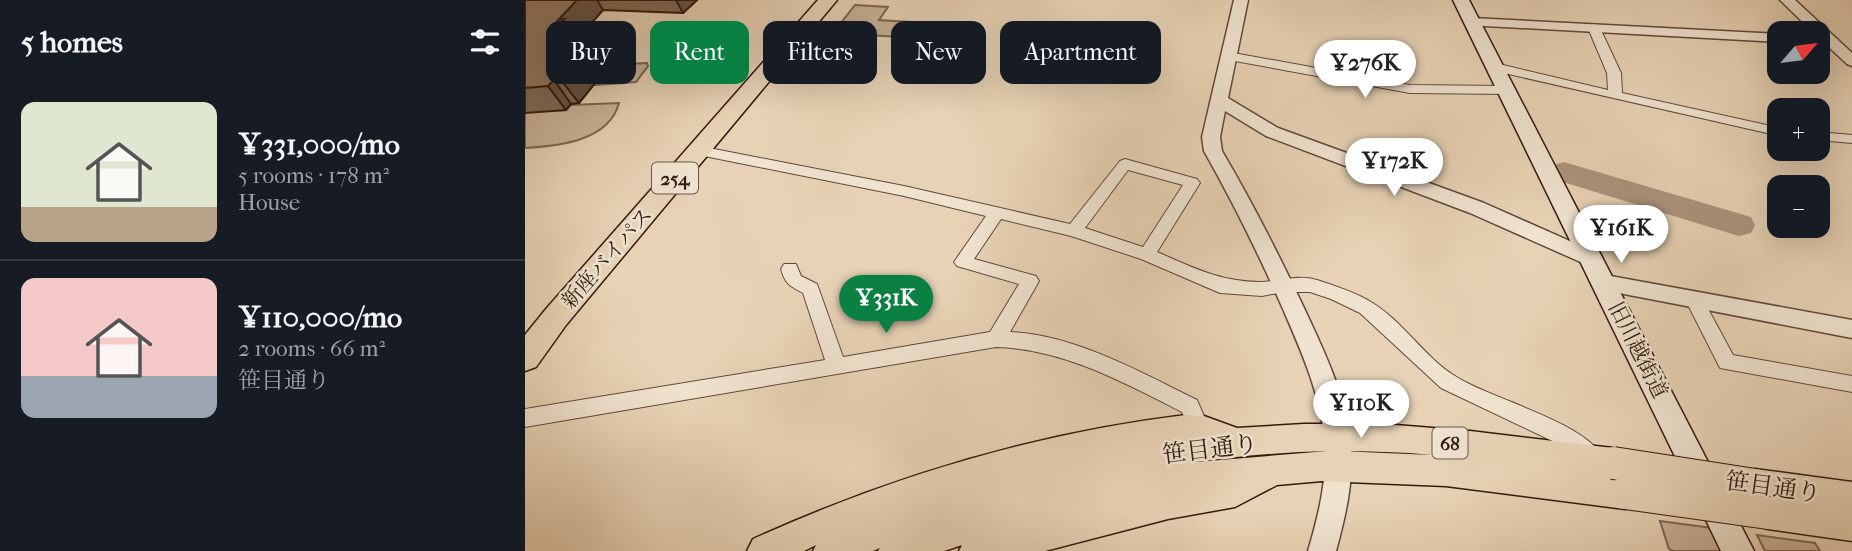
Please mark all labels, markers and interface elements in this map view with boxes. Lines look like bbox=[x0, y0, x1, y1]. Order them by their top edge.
chip: Buy bbox=[546, 21, 636, 84]
chip: Rent bbox=[650, 21, 749, 84]
chip: Filters bbox=[763, 21, 877, 84]
chip: New bbox=[891, 21, 986, 84]
chip: Apartment bbox=[1000, 21, 1161, 84]
north arrow bbox=[1767, 21, 1831, 84]
map controls bbox=[1767, 21, 1830, 238]
icon: filters bbox=[466, 23, 504, 61]
text: 5 homes bbox=[21, 25, 123, 60]
pin: ¥276K bbox=[1316, 41, 1414, 100]
text: ¥276K bbox=[1330, 49, 1400, 76]
button: + bbox=[1767, 98, 1830, 161]
text: ¥331,000/mo bbox=[238, 127, 400, 162]
icon: home bbox=[77, 130, 161, 214]
pin: ¥172K bbox=[1345, 138, 1443, 198]
text: ¥172K bbox=[1361, 147, 1427, 174]
text: 5 rooms · 178 m² bbox=[238, 162, 389, 189]
road number: 254 bbox=[652, 162, 698, 194]
button: − bbox=[1767, 175, 1830, 238]
text: House bbox=[238, 189, 300, 216]
street label: 新座バイパス bbox=[557, 203, 657, 313]
pin: ¥161K bbox=[1572, 205, 1670, 265]
text: ¥161K bbox=[1589, 214, 1653, 241]
pin: ¥331K bbox=[837, 276, 935, 335]
text: ¥331K bbox=[855, 284, 917, 311]
street label: 旧川越街道 bbox=[1603, 298, 1673, 402]
text: ¥110,000/mo bbox=[238, 300, 402, 335]
icon: home bbox=[77, 306, 161, 390]
text: 2 rooms · 66 m² bbox=[238, 335, 385, 362]
text: 笹目通り bbox=[238, 367, 330, 394]
pin: ¥110K bbox=[1312, 380, 1410, 440]
text: ¥110K bbox=[1329, 389, 1393, 416]
road number: 68 bbox=[1433, 428, 1467, 458]
street label: 笹目通り bbox=[1161, 429, 1259, 469]
street label: 笹目通り bbox=[1724, 466, 1822, 508]

